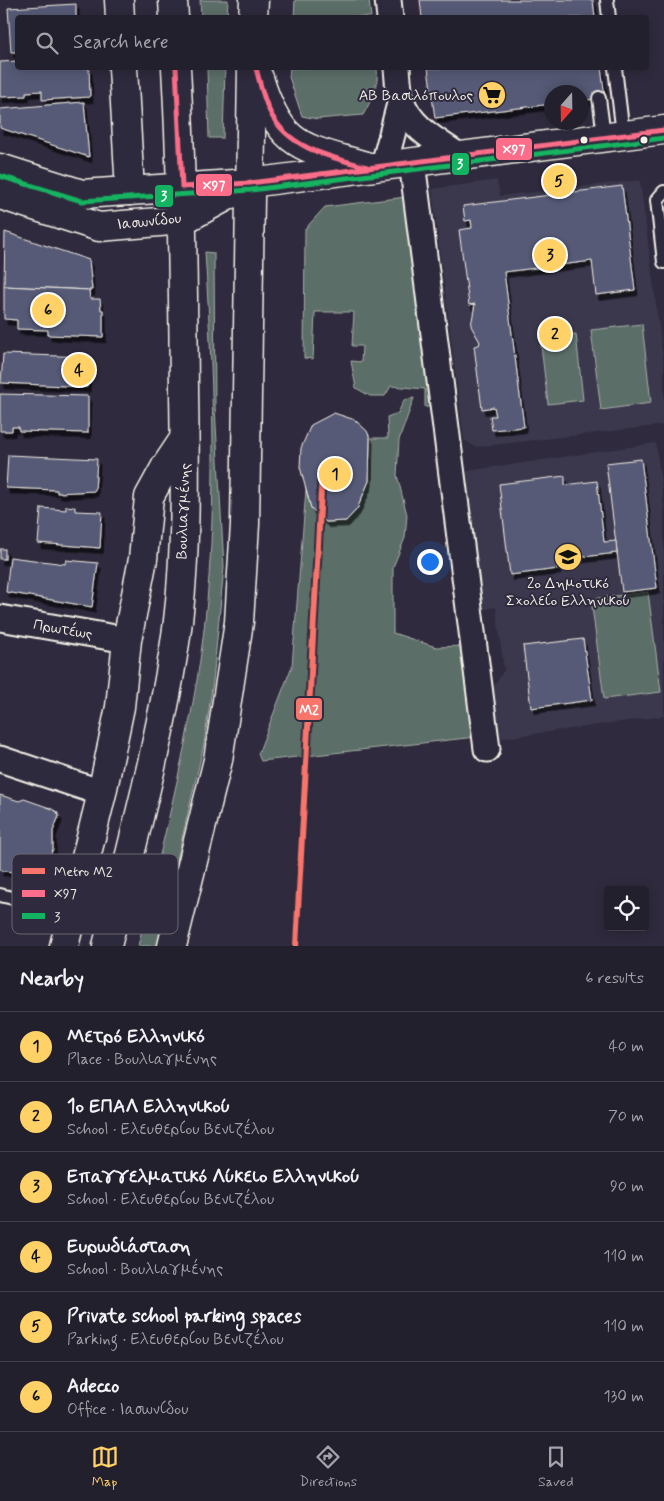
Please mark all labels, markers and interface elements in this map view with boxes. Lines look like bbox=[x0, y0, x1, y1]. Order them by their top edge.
search box bbox=[15, 15, 649, 70]
icon: search bbox=[33, 29, 61, 57]
text: Search here bbox=[73, 30, 169, 55]
supermarket icon: ΑΒ Βασιλόπουλος bbox=[477, 80, 507, 110]
north arrow bbox=[544, 85, 589, 130]
place label: ΑΒ Βασιλόπουλος bbox=[359, 86, 473, 106]
unlabelled marker bbox=[579, 135, 589, 145]
unlabelled marker bbox=[639, 135, 649, 145]
line badge: X97 bbox=[495, 137, 533, 161]
text: X97 bbox=[503, 141, 525, 159]
line badge: 3 bbox=[451, 152, 470, 176]
text: 3 bbox=[457, 155, 464, 173]
pin: 5 bbox=[543, 162, 575, 200]
line badge: X97 bbox=[195, 173, 233, 197]
text: X97 bbox=[203, 177, 225, 195]
line badge: 3 bbox=[154, 184, 174, 208]
text: 3 bbox=[161, 187, 168, 205]
street label: Ιασωνίδου bbox=[116, 209, 183, 235]
pin: 3 bbox=[534, 236, 566, 274]
pin: 6 bbox=[32, 291, 64, 329]
pin: 2 bbox=[539, 315, 571, 353]
pin: 4 bbox=[63, 351, 95, 389]
pin: 1 bbox=[319, 455, 351, 493]
street label: Βουλιαγμένης bbox=[172, 462, 196, 559]
school or university icon: 2ο Δημοτικό Σχολείο Ελληνικού bbox=[553, 542, 583, 572]
your location bbox=[417, 549, 443, 575]
place label: 2ο Δημοτικό Σχολείο Ελληνικού bbox=[506, 574, 630, 611]
street label: Πρωτέως bbox=[32, 615, 94, 645]
line badge: Μ2 bbox=[295, 697, 323, 721]
text: Μ2 bbox=[299, 701, 319, 719]
legend bbox=[12, 854, 178, 934]
text: Metro Μ2 bbox=[54, 863, 113, 881]
text: X97 bbox=[54, 885, 77, 903]
map controls bbox=[604, 886, 649, 931]
button: locate bbox=[604, 886, 649, 931]
text: 3 bbox=[54, 908, 60, 926]
text: Nearby bbox=[20, 965, 84, 993]
text: 6 results bbox=[585, 968, 644, 989]
text: Μετρό Ελληνικό bbox=[67, 1024, 205, 1049]
text: 1 bbox=[32, 1036, 40, 1057]
text: 40 m bbox=[608, 1036, 644, 1057]
text: Place · Βουλιαγμένης bbox=[67, 1049, 217, 1070]
text: 1ο ΕΠΑΛ Ελληνικού bbox=[67, 1094, 230, 1119]
text: 2 bbox=[32, 1106, 40, 1127]
text: 70 m bbox=[608, 1106, 644, 1127]
text: School · Ελευθερίου Βενιζέλου bbox=[67, 1119, 274, 1140]
text: Επαγγελματικό Λύκειο Ελληνικού bbox=[67, 1164, 360, 1189]
text: 3 bbox=[32, 1176, 40, 1197]
text: 90 m bbox=[610, 1176, 644, 1197]
text: School · Ελευθερίου Βενιζέλου bbox=[67, 1189, 274, 1210]
text: Ευρωδιάσταση bbox=[67, 1234, 191, 1259]
text: 4 bbox=[31, 1246, 41, 1267]
text: 110 m bbox=[603, 1246, 644, 1267]
text: School · Βουλιαγμένης bbox=[67, 1259, 223, 1280]
text: Private school parking spaces bbox=[67, 1304, 301, 1329]
text: 5 bbox=[31, 1316, 41, 1337]
text: 110 m bbox=[603, 1316, 644, 1337]
text: Parking · Ελευθερίου Βενιζέλου bbox=[67, 1329, 284, 1350]
text: Adecco bbox=[67, 1374, 119, 1399]
text: 6 bbox=[32, 1386, 40, 1407]
text: 130 m bbox=[603, 1386, 644, 1407]
text: Office · Ιασωνίδου bbox=[67, 1399, 188, 1420]
tab: Map bbox=[91, 1443, 119, 1491]
tab: Directions bbox=[300, 1443, 357, 1491]
tab: Saved bbox=[538, 1443, 573, 1491]

